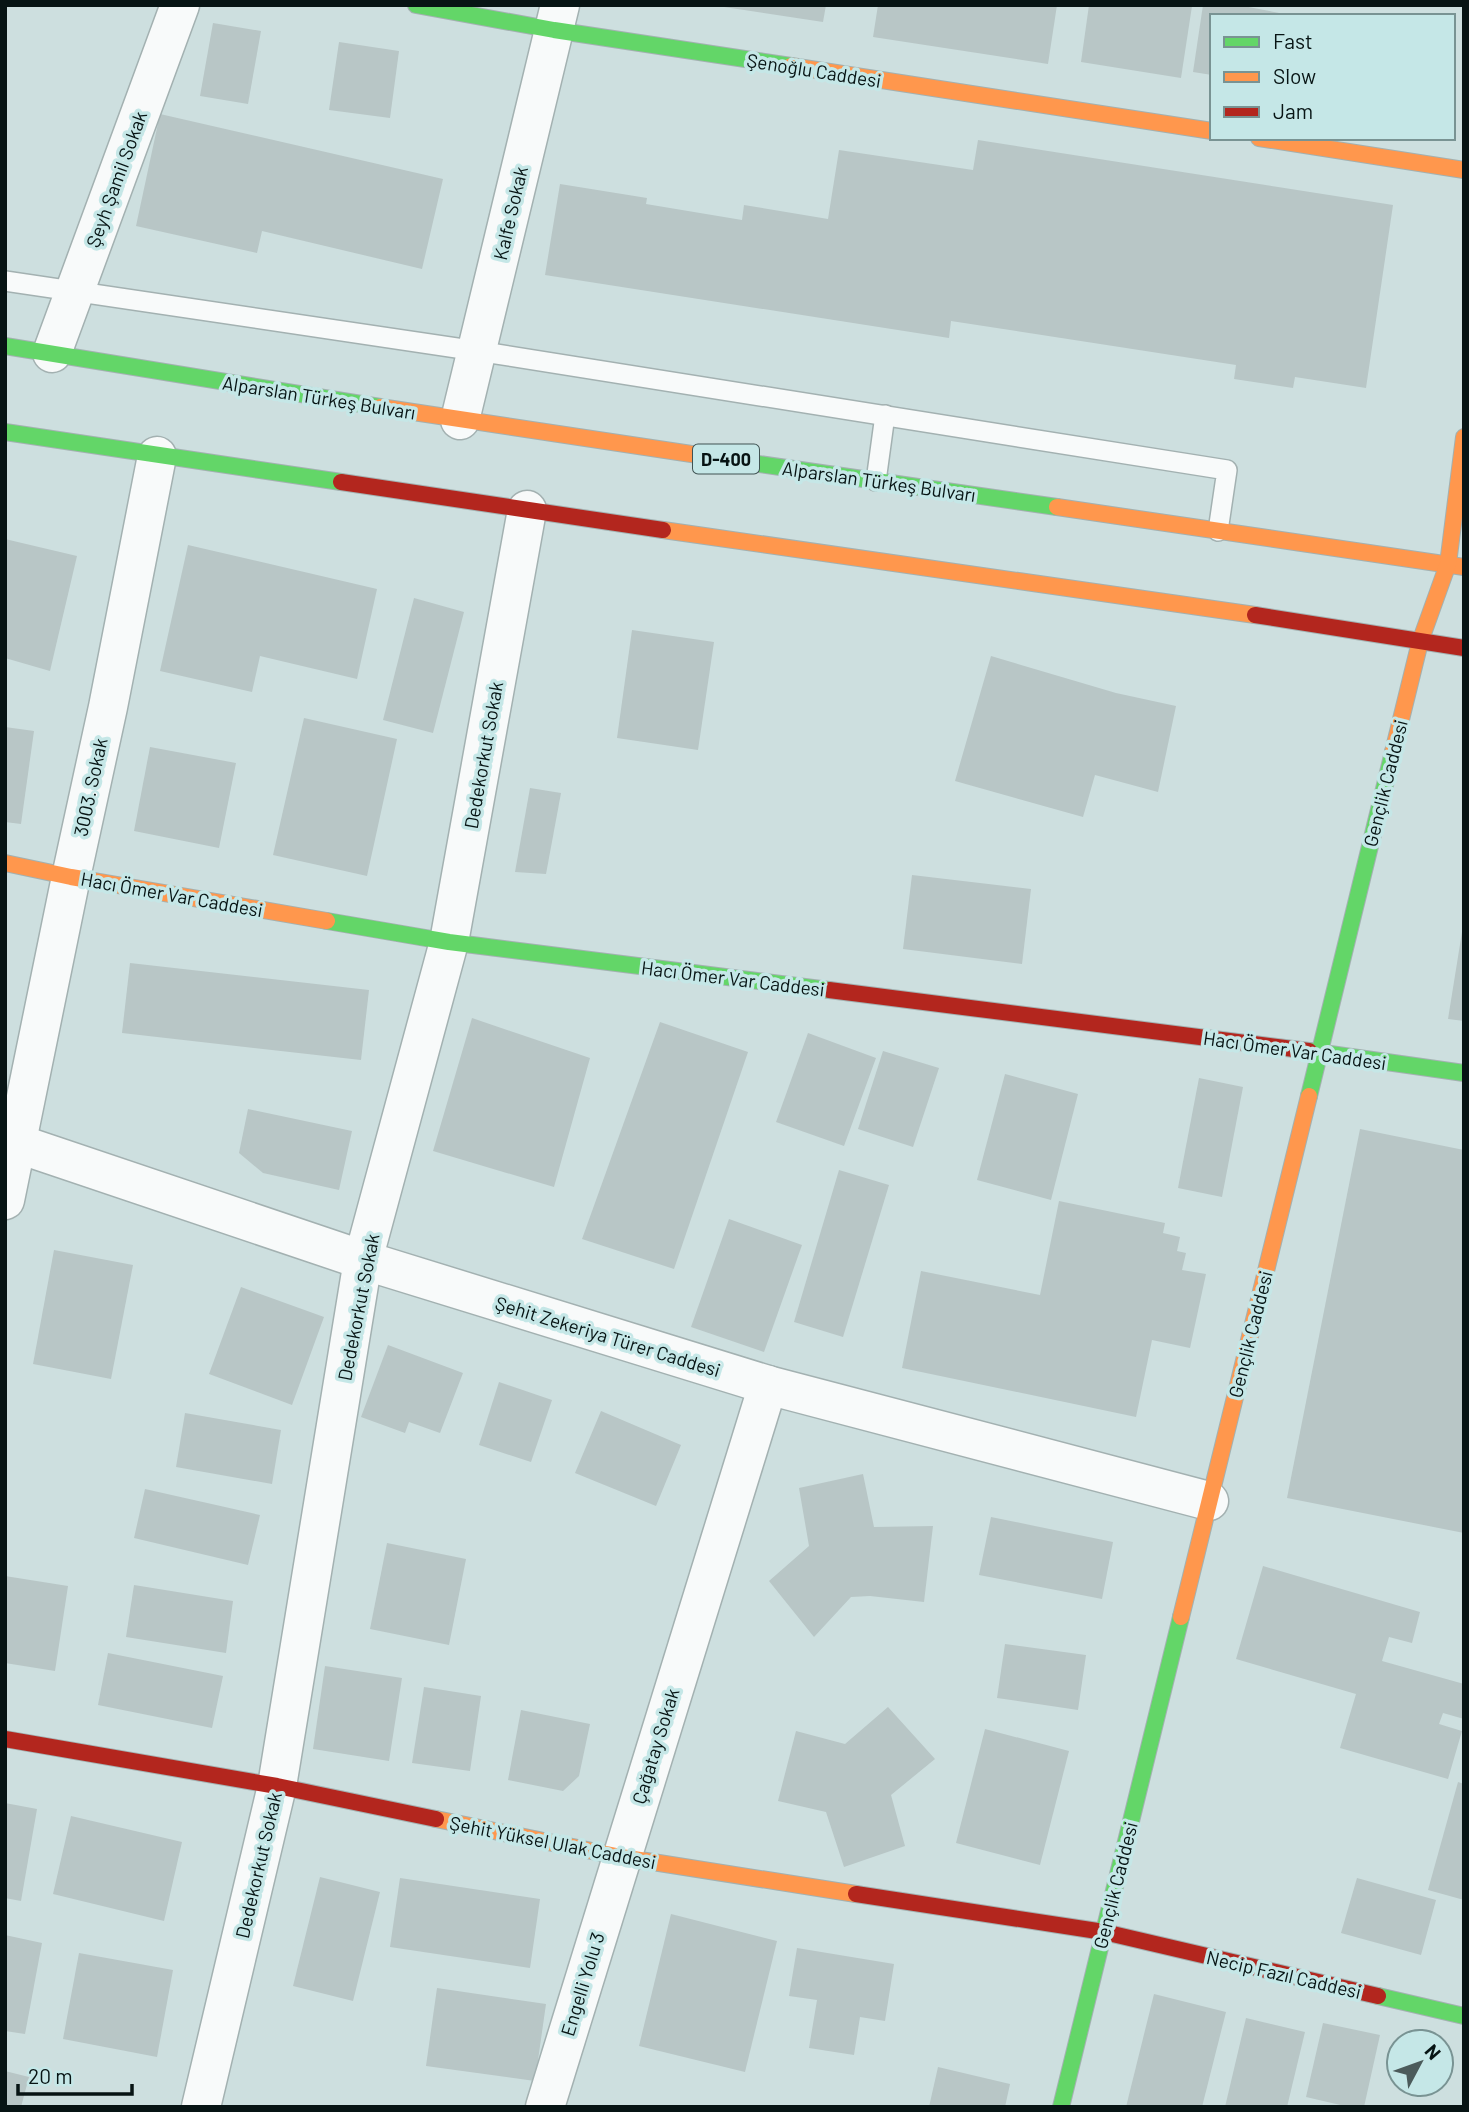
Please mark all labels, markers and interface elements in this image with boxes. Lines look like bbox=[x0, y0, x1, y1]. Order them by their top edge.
legend bbox=[1210, 14, 1455, 140]
text: Fast bbox=[1273, 28, 1313, 53]
street label: Şenoğlu Caddesi bbox=[745, 48, 883, 92]
text: Slow bbox=[1273, 63, 1316, 88]
text: Jam bbox=[1273, 98, 1313, 123]
street label: Şeyh Şamil Sokak bbox=[81, 108, 151, 250]
street label: Kalfe Sokak bbox=[488, 164, 532, 262]
street label: Alparslan Türkeş Bulvarı bbox=[221, 370, 417, 424]
road number: D-400 bbox=[693, 444, 759, 474]
street label: Alparslan Türkeş Bulvarı bbox=[781, 456, 977, 506]
street label: Dedekorkut Sokak bbox=[459, 680, 507, 830]
street label: Gençlik Caddesi bbox=[1358, 717, 1412, 849]
street label: 3003. Sokak bbox=[68, 736, 112, 838]
street label: Hacı Ömer Var Caddesi bbox=[79, 867, 265, 921]
street label: Hacı Ömer Var Caddesi bbox=[640, 955, 826, 1001]
street label: Hacı Ömer Var Caddesi bbox=[1202, 1026, 1388, 1074]
street label: Dedekorkut Sokak bbox=[332, 1232, 384, 1382]
street label: Gençlik Caddesi bbox=[1223, 1268, 1277, 1400]
street label: Şehit Zekeriya Türer Caddesi bbox=[493, 1291, 723, 1381]
street label: Çağatay Sokak bbox=[626, 1685, 684, 1807]
street label: Dedekorkut Sokak bbox=[230, 1790, 286, 1940]
street label: Şehit Yüksel Ulak Caddesi bbox=[448, 1811, 658, 1873]
street label: Gençlik Caddesi bbox=[1088, 1819, 1142, 1951]
street label: Engelli Yolu 3 bbox=[555, 1929, 609, 2039]
street label: Necip Fazıl Caddesi bbox=[1204, 1945, 1364, 2003]
north arrow bbox=[1385, 2028, 1455, 2098]
text: N bbox=[1420, 2039, 1446, 2064]
scale bar bbox=[18, 2052, 131, 2096]
text: 20 m bbox=[28, 2063, 73, 2088]

